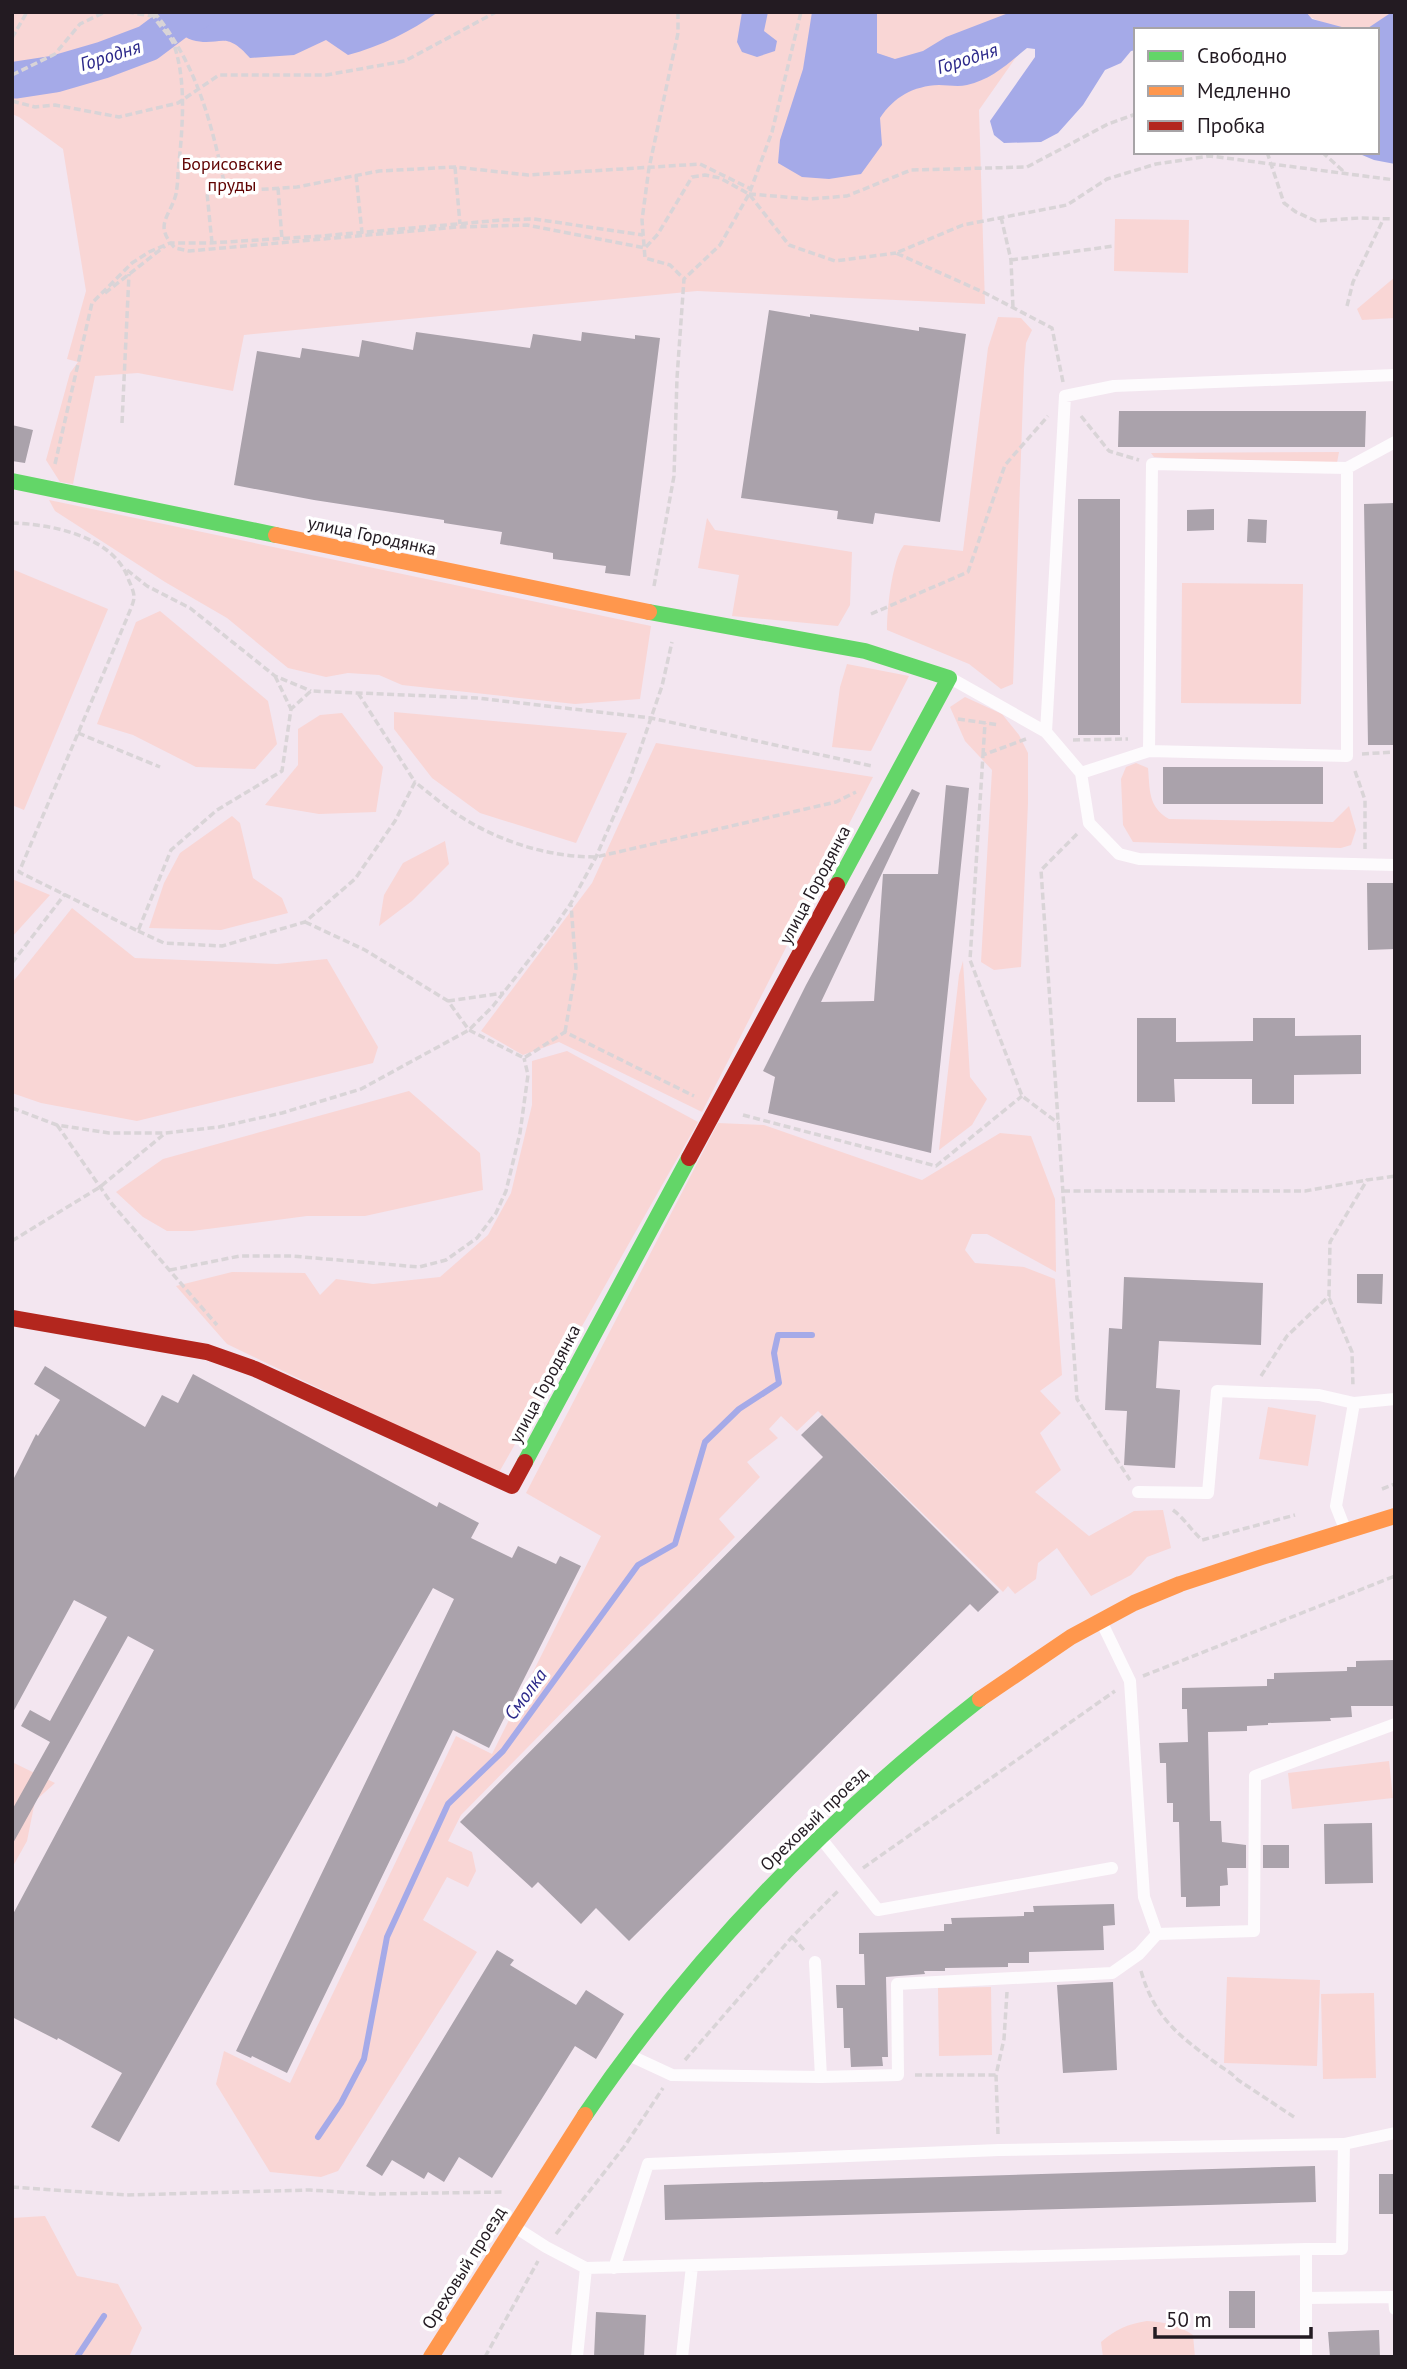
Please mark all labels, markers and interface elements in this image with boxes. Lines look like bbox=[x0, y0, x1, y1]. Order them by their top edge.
legend bbox=[1134, 28, 1379, 154]
water label: Городня bbox=[76, 34, 144, 76]
water label: Городня bbox=[933, 37, 1001, 79]
text: Свободно bbox=[1197, 42, 1287, 69]
text: Медленно bbox=[1197, 77, 1291, 104]
text: Пробка bbox=[1197, 112, 1265, 139]
park label: Борисовские пруды bbox=[181, 152, 283, 196]
street label: улица Городянка bbox=[306, 511, 439, 560]
street label: улица Городянка bbox=[774, 822, 855, 948]
street label: улица Городянка bbox=[504, 1321, 585, 1447]
water label: Смолка bbox=[498, 1663, 552, 1724]
street label: Ореховый проезд bbox=[755, 1761, 872, 1876]
street label: Ореховый проезд bbox=[417, 2202, 511, 2333]
scale bar bbox=[1155, 2296, 1311, 2340]
text: 50 m bbox=[1166, 2306, 1212, 2333]

